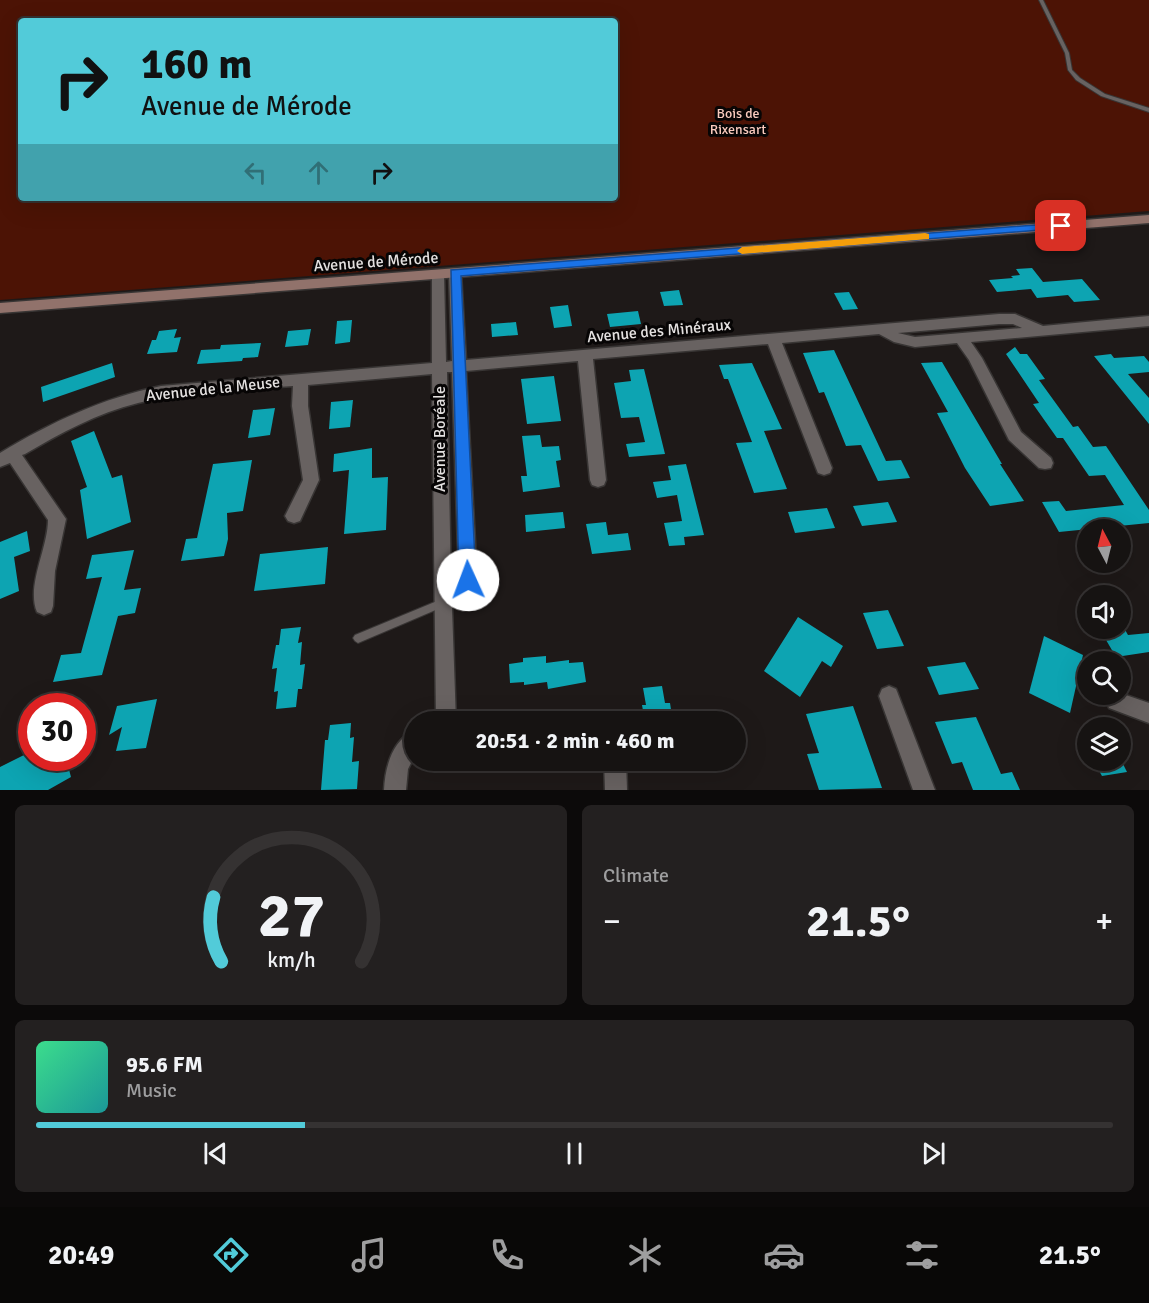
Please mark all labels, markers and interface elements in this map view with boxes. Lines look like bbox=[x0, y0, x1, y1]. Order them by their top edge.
text: 160 m bbox=[141, 39, 252, 90]
icon: right bbox=[42, 42, 120, 120]
text: Avenue de Mérode bbox=[141, 90, 352, 123]
park label: Bois de Rixensart bbox=[710, 105, 766, 138]
icon: left bbox=[239, 156, 272, 189]
icon: ahead bbox=[302, 156, 335, 189]
icon: right bbox=[365, 156, 398, 189]
pin bbox=[1035, 200, 1086, 251]
icon: arrive bbox=[1044, 209, 1077, 242]
street label: Avenue de Mérode bbox=[313, 248, 439, 276]
street label: Avenue des Minéraux bbox=[586, 315, 733, 347]
street label: Avenue de la Meuse bbox=[145, 372, 281, 406]
street label: Avenue Boréale bbox=[430, 386, 450, 492]
north arrow bbox=[1077, 519, 1131, 573]
map controls bbox=[1077, 519, 1131, 771]
position arrow bbox=[436, 548, 500, 612]
button: sound bbox=[1077, 585, 1131, 639]
button: search bbox=[1077, 651, 1131, 705]
speed limit sign: 30 bbox=[18, 693, 96, 771]
button: layers bbox=[1077, 717, 1131, 771]
text: 20:51 · 2 min · 460 m bbox=[475, 727, 675, 754]
text: Climate bbox=[603, 863, 669, 888]
text: 27 bbox=[257, 877, 325, 954]
text: 21.5° bbox=[806, 894, 910, 949]
text: − bbox=[603, 901, 621, 942]
text: + bbox=[1095, 901, 1113, 942]
text: km/h bbox=[267, 947, 315, 973]
text: 95.6 FM bbox=[126, 1051, 203, 1078]
text: Music bbox=[126, 1078, 177, 1103]
icon: previous bbox=[199, 1137, 232, 1170]
icon: pause bbox=[558, 1137, 591, 1170]
icon: next bbox=[917, 1137, 950, 1170]
icon: directions bbox=[210, 1234, 252, 1276]
icon: music bbox=[348, 1234, 390, 1276]
icon: phone bbox=[486, 1234, 528, 1276]
icon: climate bbox=[624, 1234, 666, 1276]
icon: car bbox=[763, 1234, 805, 1276]
icon: filters bbox=[901, 1234, 943, 1276]
text: 20:49 bbox=[48, 1239, 114, 1272]
text: 21.5° bbox=[1039, 1239, 1101, 1272]

